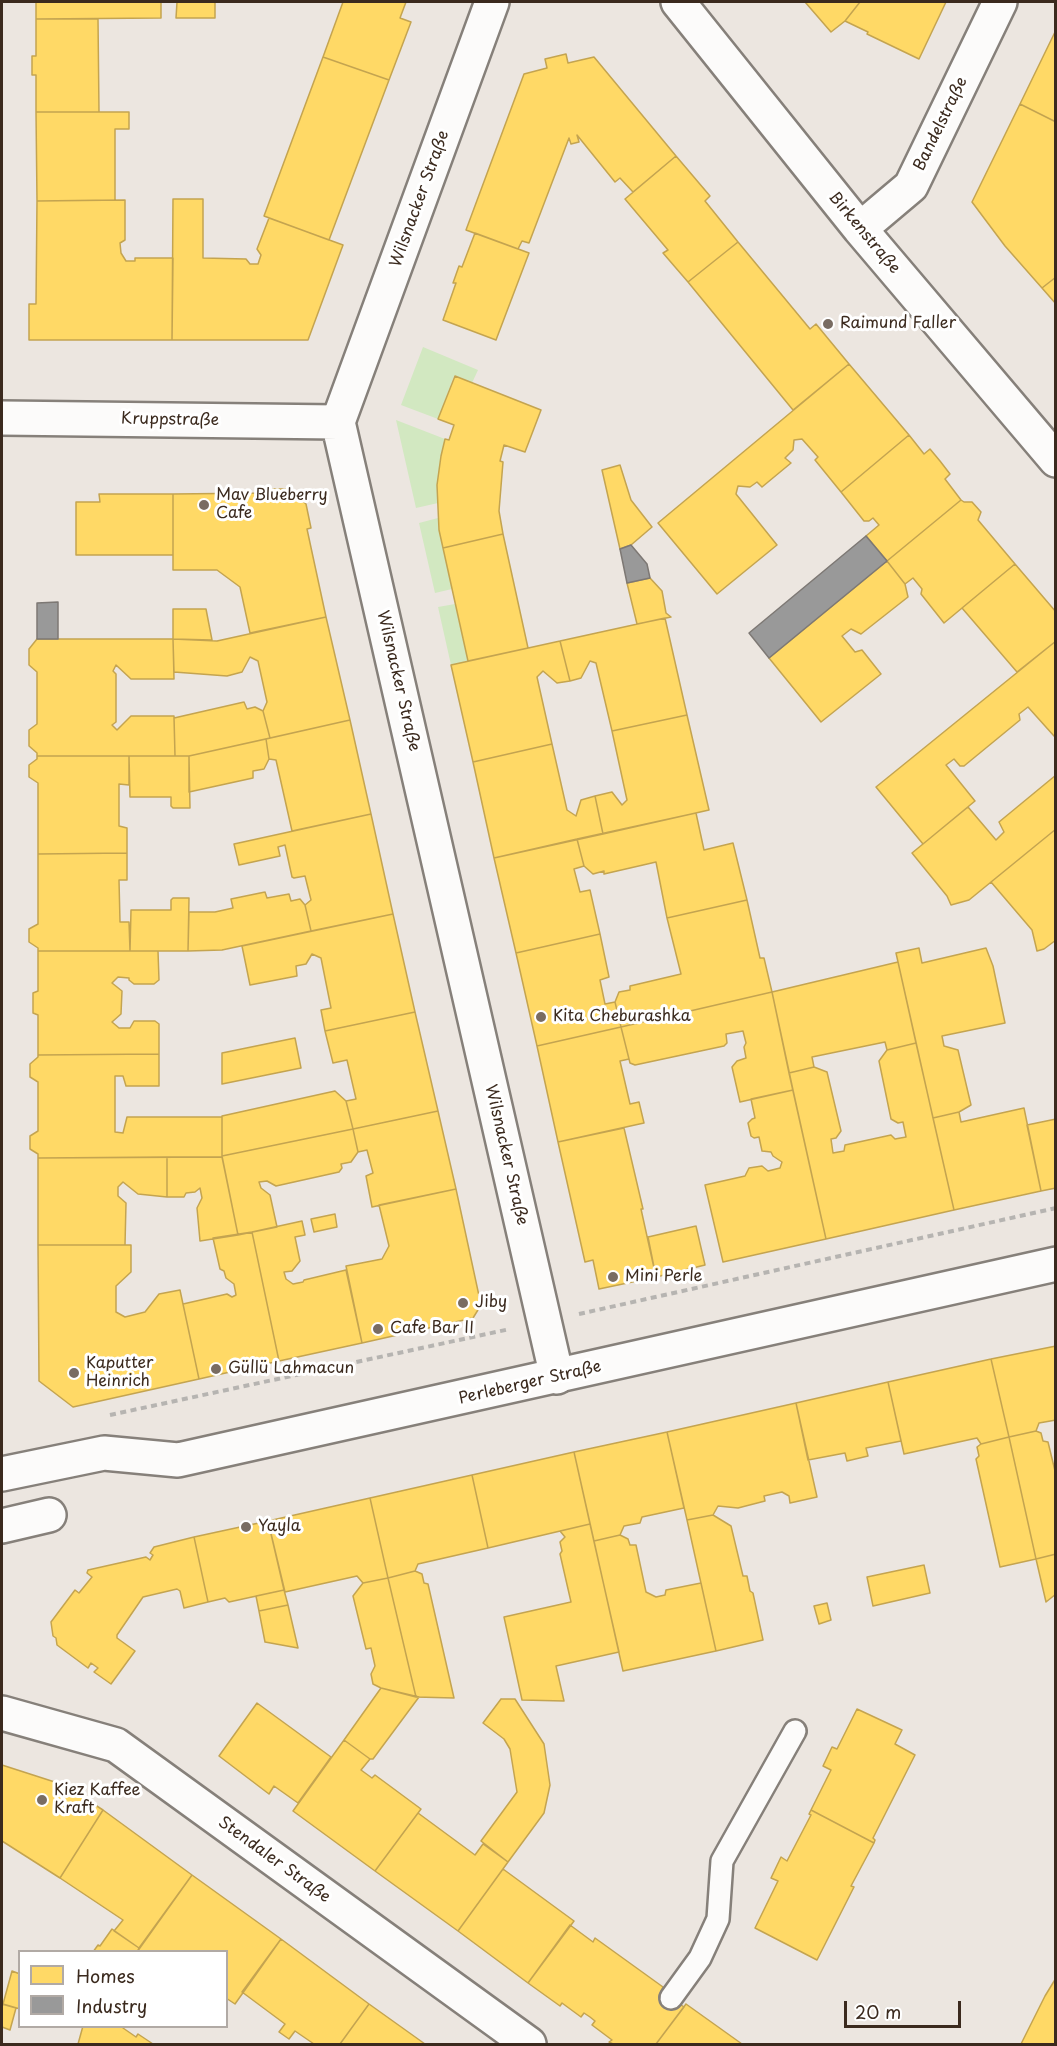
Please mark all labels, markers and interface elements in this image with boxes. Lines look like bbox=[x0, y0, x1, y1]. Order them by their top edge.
street label: Bandelstraße bbox=[910, 74, 972, 174]
street label: Wilsnacker Straße bbox=[386, 128, 454, 270]
street label: Birkenstraße bbox=[824, 188, 904, 278]
place label: Raimund Faller bbox=[840, 314, 956, 334]
marker: Raimund Faller bbox=[821, 317, 835, 331]
street label: Kruppstraße bbox=[121, 410, 219, 430]
place label: Mav Blueberry Cafe bbox=[216, 486, 328, 524]
marker: Mav Blueberry Cafe bbox=[197, 498, 211, 512]
street label: Wilsnacker Straße bbox=[372, 609, 424, 753]
place label: Kita Cheburashka bbox=[553, 1007, 691, 1027]
marker: Kita Cheburashka bbox=[534, 1010, 548, 1024]
street label: Wilsnacker Straße bbox=[480, 1083, 532, 1227]
place label: Mini Perle bbox=[625, 1267, 703, 1287]
marker: Mini Perle bbox=[606, 1270, 620, 1284]
place label: Jiby bbox=[475, 1293, 507, 1313]
marker: Jiby bbox=[456, 1296, 470, 1310]
place label: Cafe Bar II bbox=[390, 1319, 474, 1339]
marker: Cafe Bar II bbox=[371, 1322, 385, 1336]
place label: Kaputter Heinrich bbox=[86, 1354, 154, 1392]
street label: Perleberger Straße bbox=[457, 1357, 603, 1409]
place label: Güllü Lahmacun bbox=[228, 1359, 354, 1379]
marker: Güllü Lahmacun bbox=[209, 1362, 223, 1376]
marker: Kaputter Heinrich bbox=[67, 1366, 81, 1380]
place label: Yayla bbox=[258, 1517, 301, 1537]
marker: Yayla bbox=[239, 1520, 253, 1534]
place label: Kiez Kaffee Kraft bbox=[54, 1781, 141, 1819]
marker: Kiez Kaffee Kraft bbox=[35, 1793, 49, 1807]
street label: Stendaler Straße bbox=[214, 1813, 334, 1907]
legend bbox=[18, 1950, 228, 2028]
text: Homes bbox=[76, 1962, 134, 1989]
scale bar bbox=[847, 1989, 964, 2027]
text: Industry bbox=[76, 1992, 147, 2019]
text: 20 m bbox=[855, 1998, 901, 2025]

